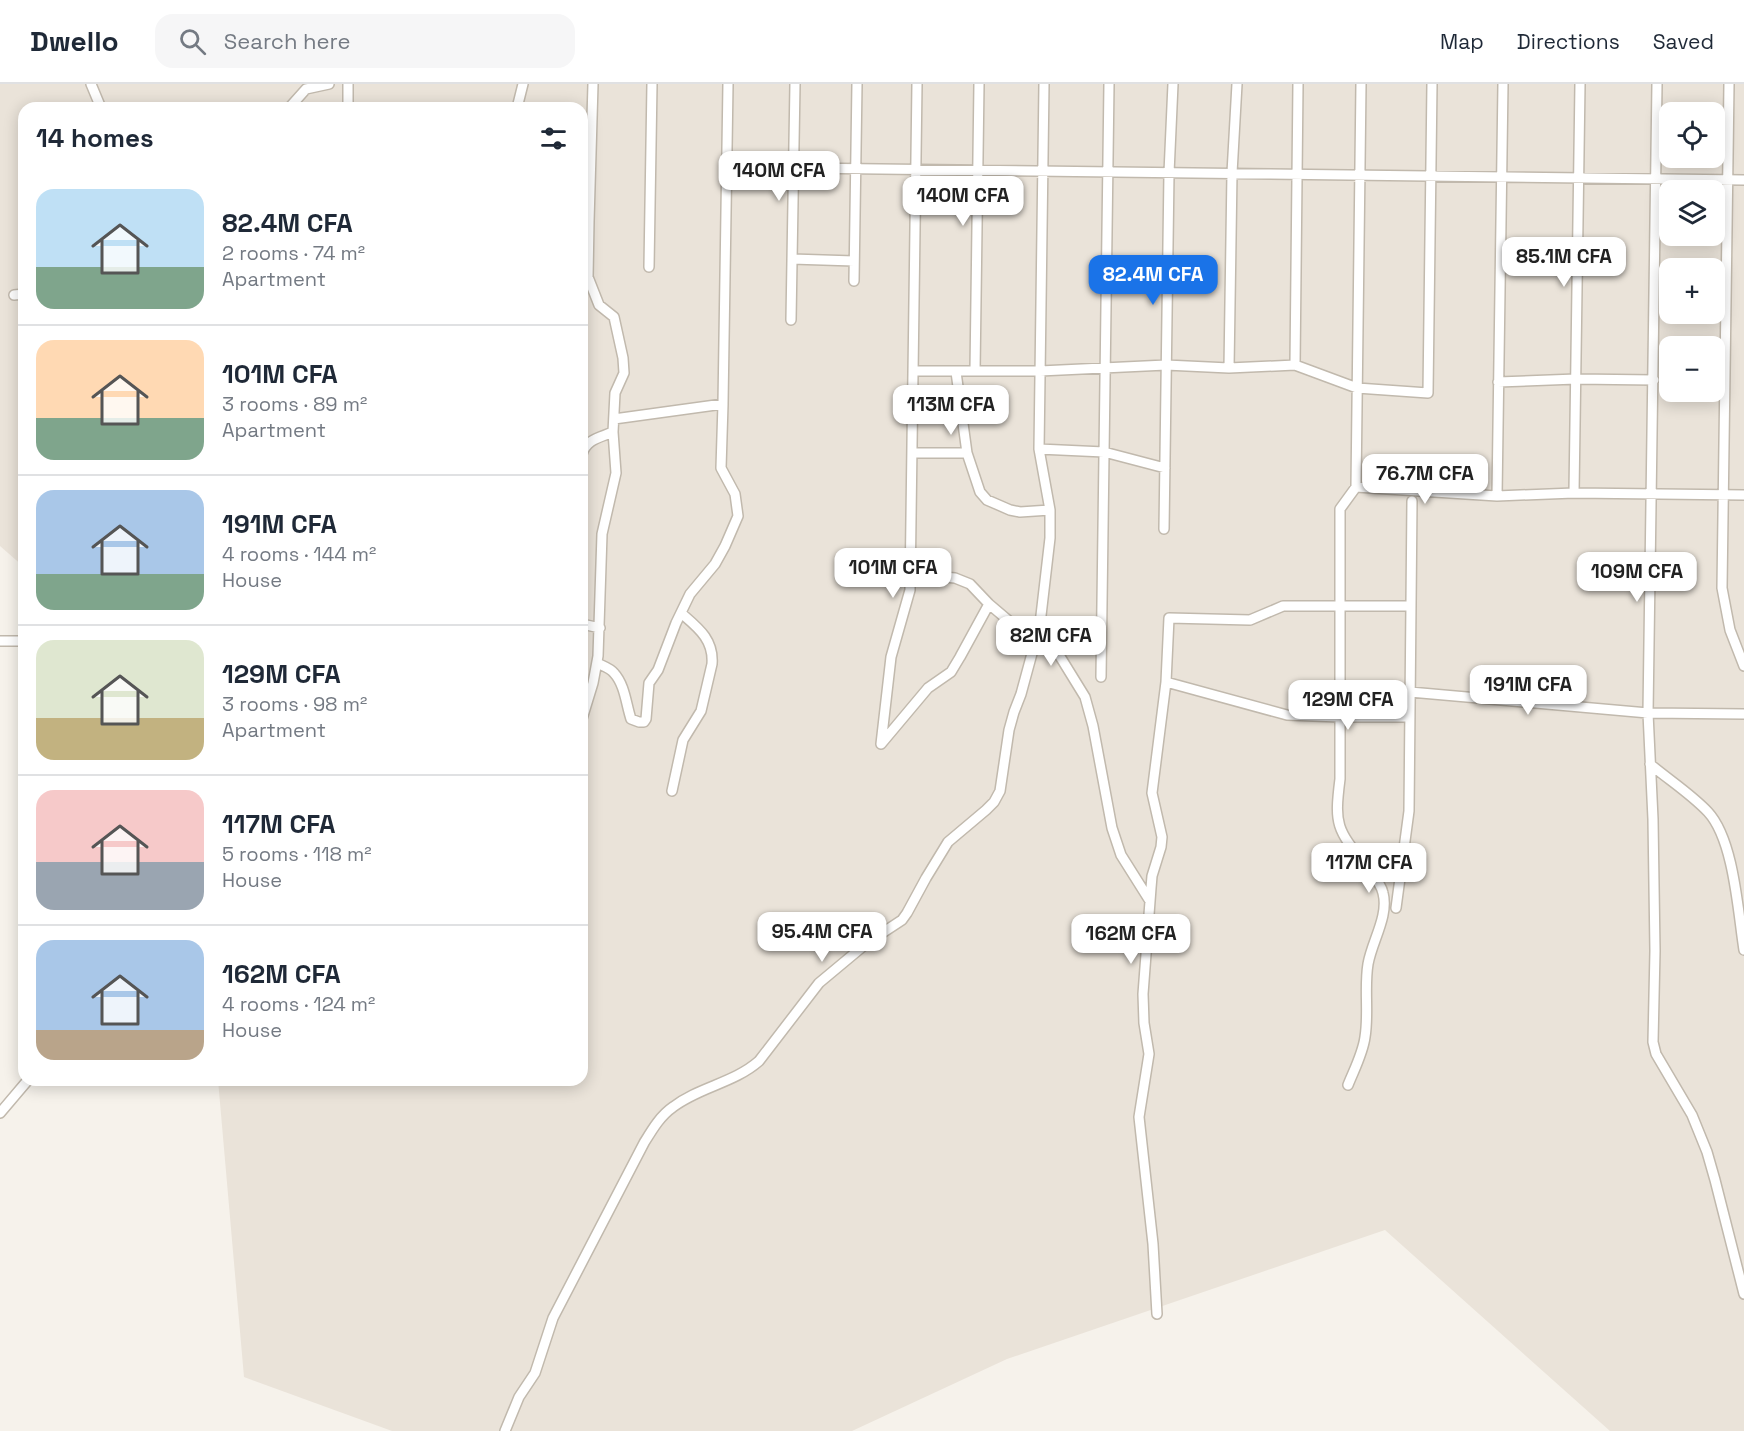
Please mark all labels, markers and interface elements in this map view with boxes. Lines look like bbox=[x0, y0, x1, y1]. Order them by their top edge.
search box bbox=[155, 14, 575, 68]
text: Dwello bbox=[30, 23, 119, 59]
icon: search bbox=[176, 25, 209, 58]
text: Search here bbox=[224, 27, 351, 55]
text: Map bbox=[1440, 28, 1484, 55]
text: Directions bbox=[1517, 28, 1620, 55]
text: Saved bbox=[1653, 28, 1714, 55]
map controls bbox=[1659, 102, 1725, 402]
button: locate bbox=[1659, 102, 1725, 168]
text: 14 homes bbox=[36, 121, 154, 155]
icon: filters bbox=[537, 122, 570, 155]
pin: 140M CFA bbox=[717, 151, 841, 202]
text: 140M CFA bbox=[733, 157, 825, 183]
pin: 140M CFA bbox=[901, 176, 1025, 227]
button: layers bbox=[1659, 180, 1725, 246]
text: 140M CFA bbox=[917, 182, 1009, 208]
text: 82.4M CFA bbox=[222, 206, 353, 240]
icon: home bbox=[84, 213, 156, 285]
pin: 85.1M CFA bbox=[1495, 237, 1633, 288]
text: 2 rooms · 74 m² bbox=[222, 240, 365, 266]
text: 85.1M CFA bbox=[1516, 243, 1612, 269]
pin: 82.4M CFA bbox=[1084, 255, 1222, 306]
button: + bbox=[1659, 258, 1725, 324]
text: 82.4M CFA bbox=[1103, 261, 1203, 287]
text: Apartment bbox=[222, 266, 326, 292]
button: − bbox=[1659, 336, 1725, 402]
text: 101M CFA bbox=[222, 357, 338, 391]
icon: home bbox=[84, 364, 156, 436]
pin: 113M CFA bbox=[889, 385, 1013, 436]
text: 3 rooms · 89 m² bbox=[222, 391, 367, 417]
text: 113M CFA bbox=[907, 391, 995, 417]
text: Apartment bbox=[222, 417, 326, 443]
pin: 76.7M CFA bbox=[1356, 454, 1494, 505]
text: 76.7M CFA bbox=[1376, 460, 1474, 486]
text: 191M CFA bbox=[222, 507, 337, 541]
icon: home bbox=[84, 514, 156, 586]
text: 4 rooms · 144 m² bbox=[222, 541, 376, 567]
pin: 101M CFA bbox=[831, 548, 955, 599]
pin: 109M CFA bbox=[1575, 552, 1699, 603]
text: 101M CFA bbox=[848, 554, 938, 580]
text: 109M CFA bbox=[1591, 558, 1683, 584]
text: House bbox=[222, 567, 282, 593]
pin: 82M CFA bbox=[996, 616, 1106, 667]
text: 82M CFA bbox=[1010, 622, 1092, 648]
text: 129M CFA bbox=[222, 657, 341, 691]
icon: home bbox=[84, 664, 156, 736]
pin: 191M CFA bbox=[1466, 665, 1590, 716]
text: 191M CFA bbox=[1484, 671, 1572, 697]
pin: 129M CFA bbox=[1286, 680, 1410, 731]
text: 129M CFA bbox=[1302, 686, 1394, 712]
text: 3 rooms · 98 m² bbox=[222, 691, 367, 717]
text: Apartment bbox=[222, 717, 326, 743]
text: 117M CFA bbox=[222, 807, 335, 841]
icon: home bbox=[84, 814, 156, 886]
text: 5 rooms · 118 m² bbox=[222, 841, 372, 867]
pin: 117M CFA bbox=[1307, 843, 1431, 894]
text: 117M CFA bbox=[1325, 849, 1413, 875]
text: House bbox=[222, 867, 282, 893]
pin: 95.4M CFA bbox=[753, 912, 891, 963]
pin: 162M CFA bbox=[1069, 914, 1193, 965]
text: 95.4M CFA bbox=[771, 918, 873, 944]
text: 162M CFA bbox=[1085, 920, 1177, 946]
text: 162M CFA bbox=[222, 957, 341, 991]
icon: home bbox=[84, 964, 156, 1036]
text: 4 rooms · 124 m² bbox=[222, 991, 375, 1017]
text: House bbox=[222, 1017, 282, 1043]

